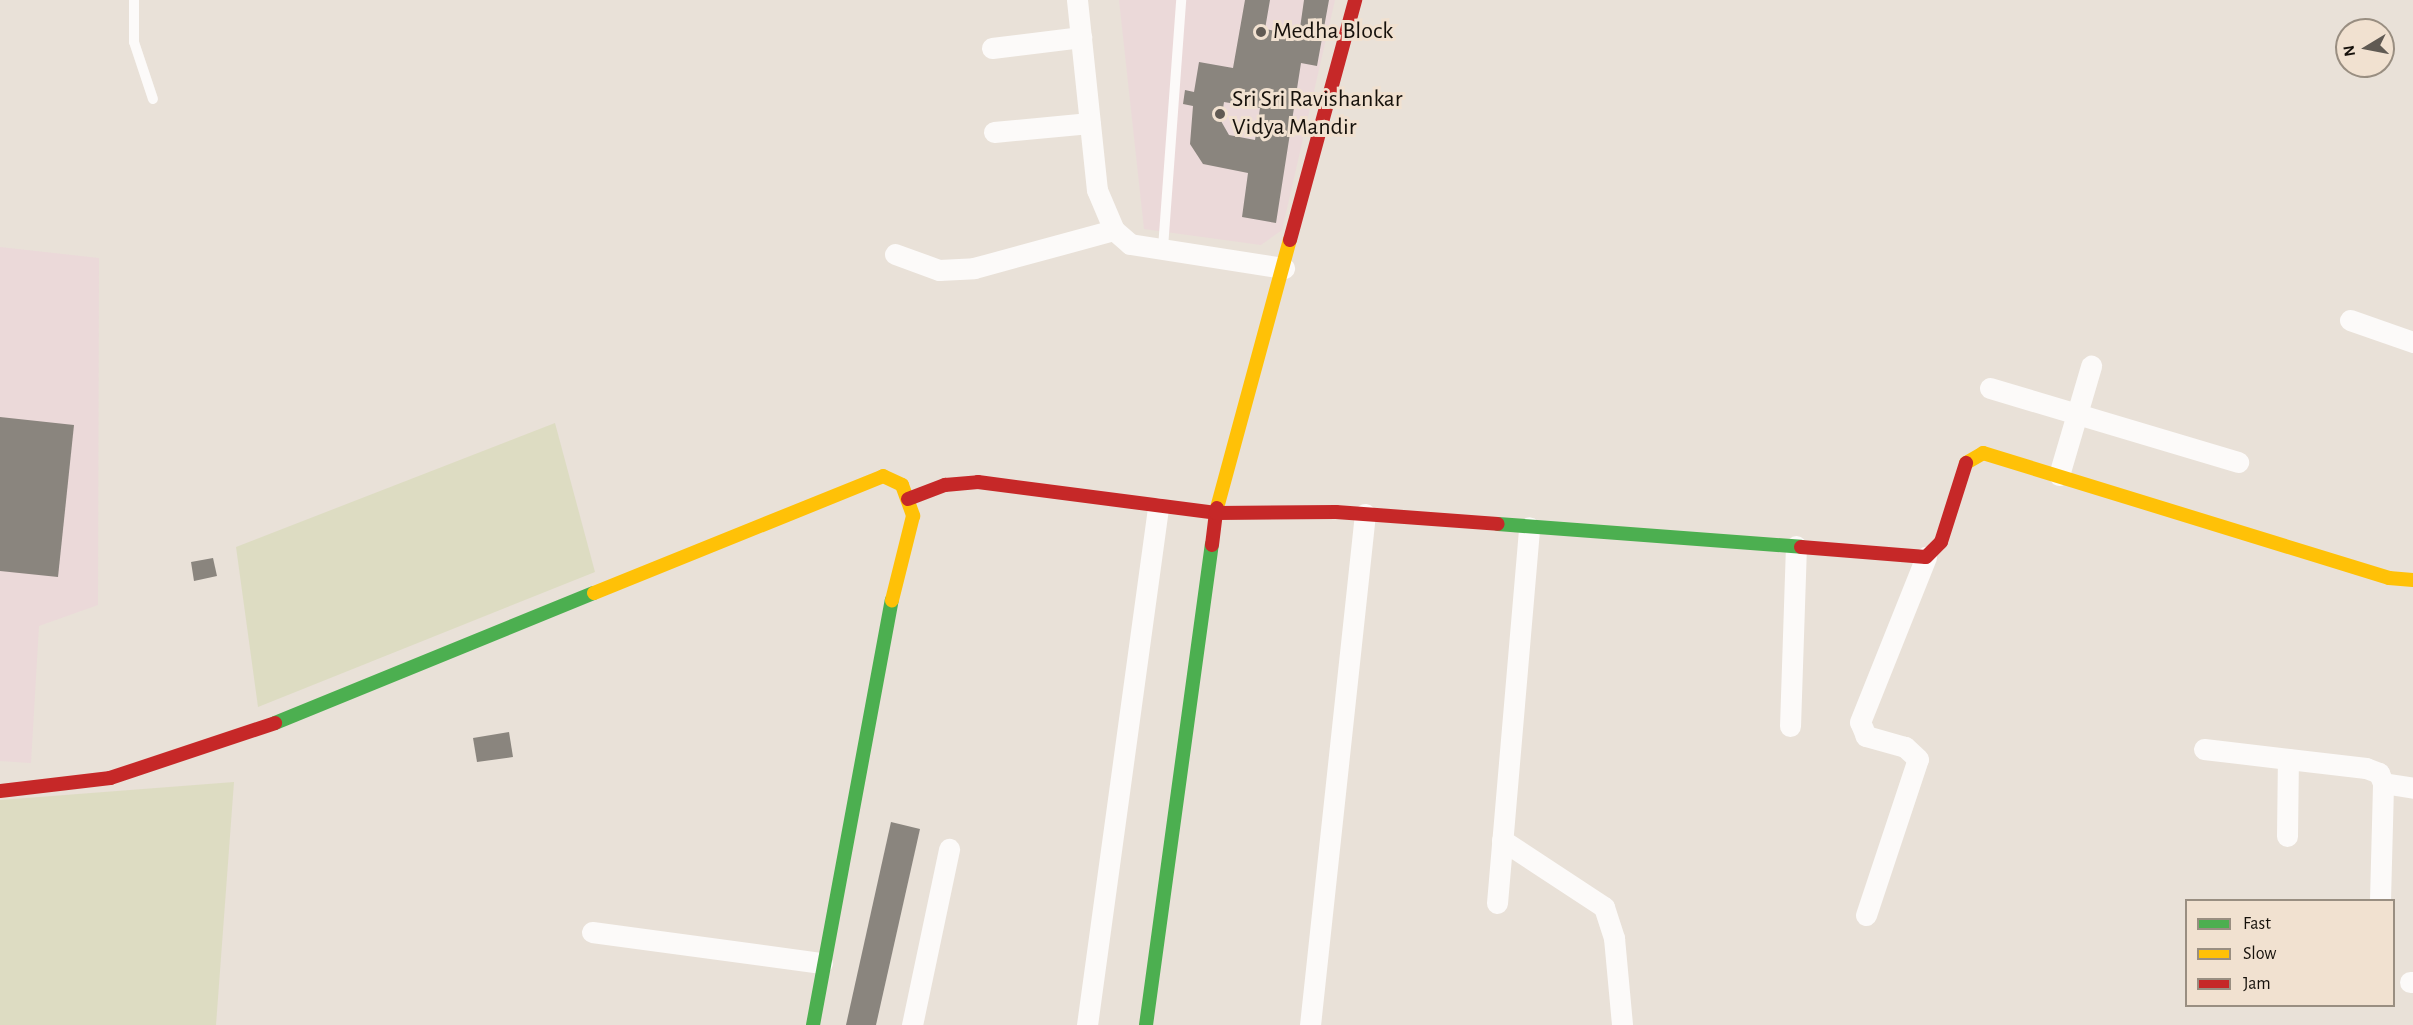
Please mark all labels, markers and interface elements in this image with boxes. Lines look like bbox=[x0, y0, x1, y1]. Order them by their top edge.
place label: Medha Block bbox=[1273, 18, 1393, 46]
north arrow bbox=[2335, 18, 2395, 78]
marker: Medha Block bbox=[1254, 25, 1268, 39]
text: N bbox=[2340, 44, 2358, 58]
place label: Sri Sri Ravishankar Vidya Mandir bbox=[1232, 86, 1402, 142]
marker: Sri Sri Ravishankar Vidya Mandir bbox=[1213, 107, 1227, 121]
legend bbox=[2185, 899, 2395, 1007]
text: Fast bbox=[2243, 915, 2271, 933]
text: Slow bbox=[2243, 945, 2276, 963]
text: Jam bbox=[2243, 975, 2271, 993]

